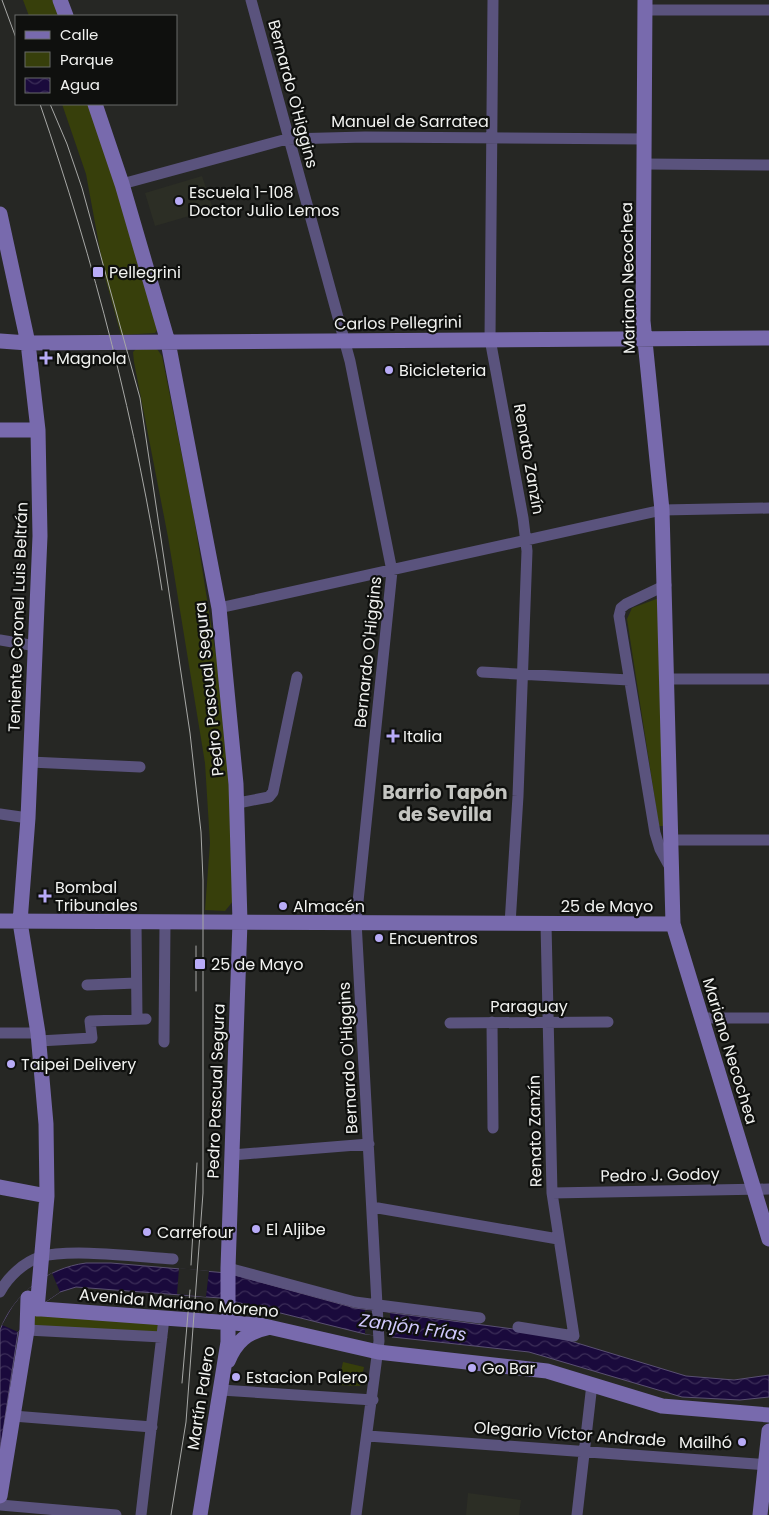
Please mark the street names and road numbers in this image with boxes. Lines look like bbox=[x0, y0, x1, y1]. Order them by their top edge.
street label: Bernardo O'Higgins bbox=[262, 17, 324, 171]
street label: Manuel de Sarratea bbox=[331, 110, 489, 133]
street label: Mariano Necochea bbox=[615, 202, 641, 354]
street label: Carlos Pellegrini bbox=[334, 310, 462, 336]
street label: Renato Zanzín bbox=[508, 402, 550, 516]
street label: Teniente Coronel Luis Beltrán bbox=[2, 502, 34, 732]
street label: Bernardo O'Higgins bbox=[349, 575, 387, 729]
street label: Pedro Pascual Segura bbox=[188, 601, 230, 777]
street label: 25 de Mayo bbox=[561, 895, 653, 918]
street label: Mariano Necochea bbox=[697, 975, 763, 1127]
street label: Bernardo O'Higgins bbox=[333, 981, 363, 1135]
street label: Paraguay bbox=[490, 995, 568, 1018]
street label: Pedro Pascual Segura bbox=[201, 1003, 231, 1179]
street label: Renato Zanzín bbox=[523, 1075, 547, 1187]
street label: Pedro J. Godoy bbox=[600, 1162, 720, 1188]
street label: Avenida Mariano Moreno bbox=[78, 1283, 280, 1323]
street label: Martín Palero bbox=[181, 1344, 221, 1452]
street label: Olegario Víctor Andrade bbox=[473, 1416, 667, 1452]

